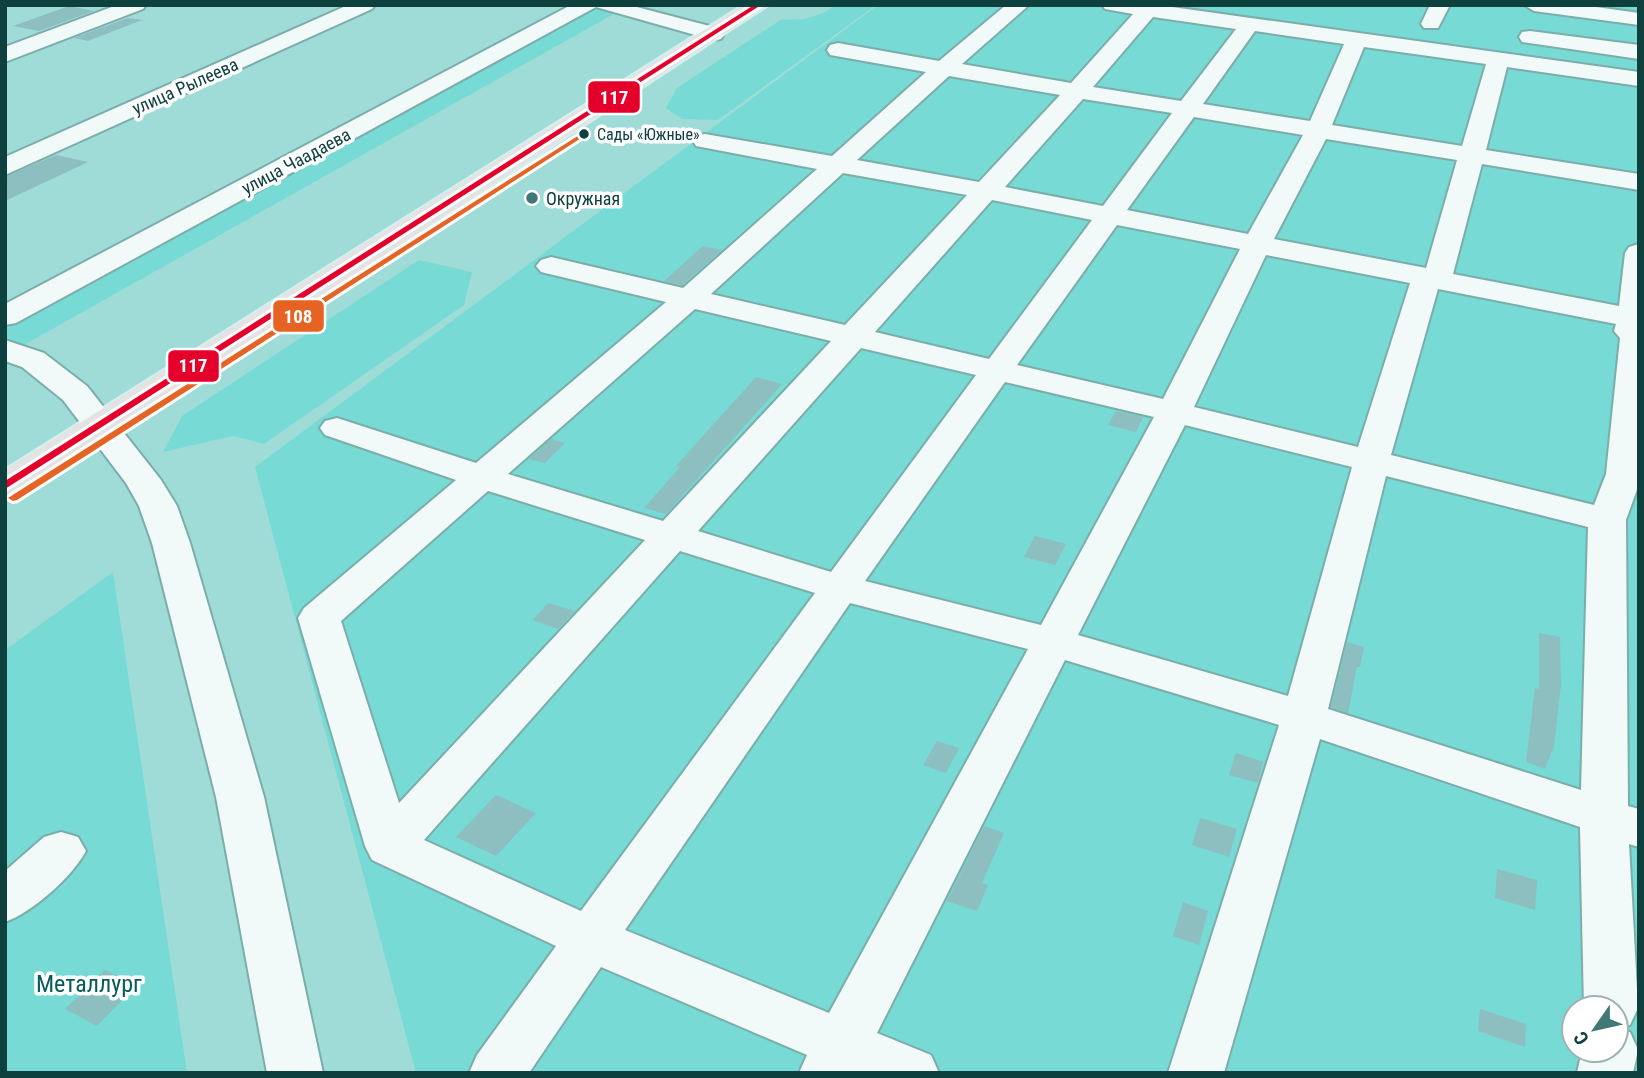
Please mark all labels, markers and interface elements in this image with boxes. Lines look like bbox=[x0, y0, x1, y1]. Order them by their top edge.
street label: улица Рылеева bbox=[129, 53, 241, 119]
line badge: 117 bbox=[587, 80, 641, 114]
text: 117 bbox=[600, 86, 628, 109]
street label: улица Чаадаева bbox=[238, 124, 354, 198]
place label: Сады «Южные» bbox=[597, 125, 700, 144]
marker: Сады «Южные» bbox=[577, 127, 591, 141]
place label: Окружная bbox=[546, 188, 620, 209]
marker: Окружная bbox=[524, 190, 540, 206]
line badge: 108 bbox=[272, 299, 325, 333]
text: 108 bbox=[284, 305, 312, 328]
line badge: 117 bbox=[167, 349, 220, 383]
text: 117 bbox=[179, 354, 207, 377]
park label: Металлург bbox=[36, 970, 142, 998]
north arrow bbox=[1560, 994, 1630, 1064]
text: С bbox=[1569, 1027, 1594, 1049]

